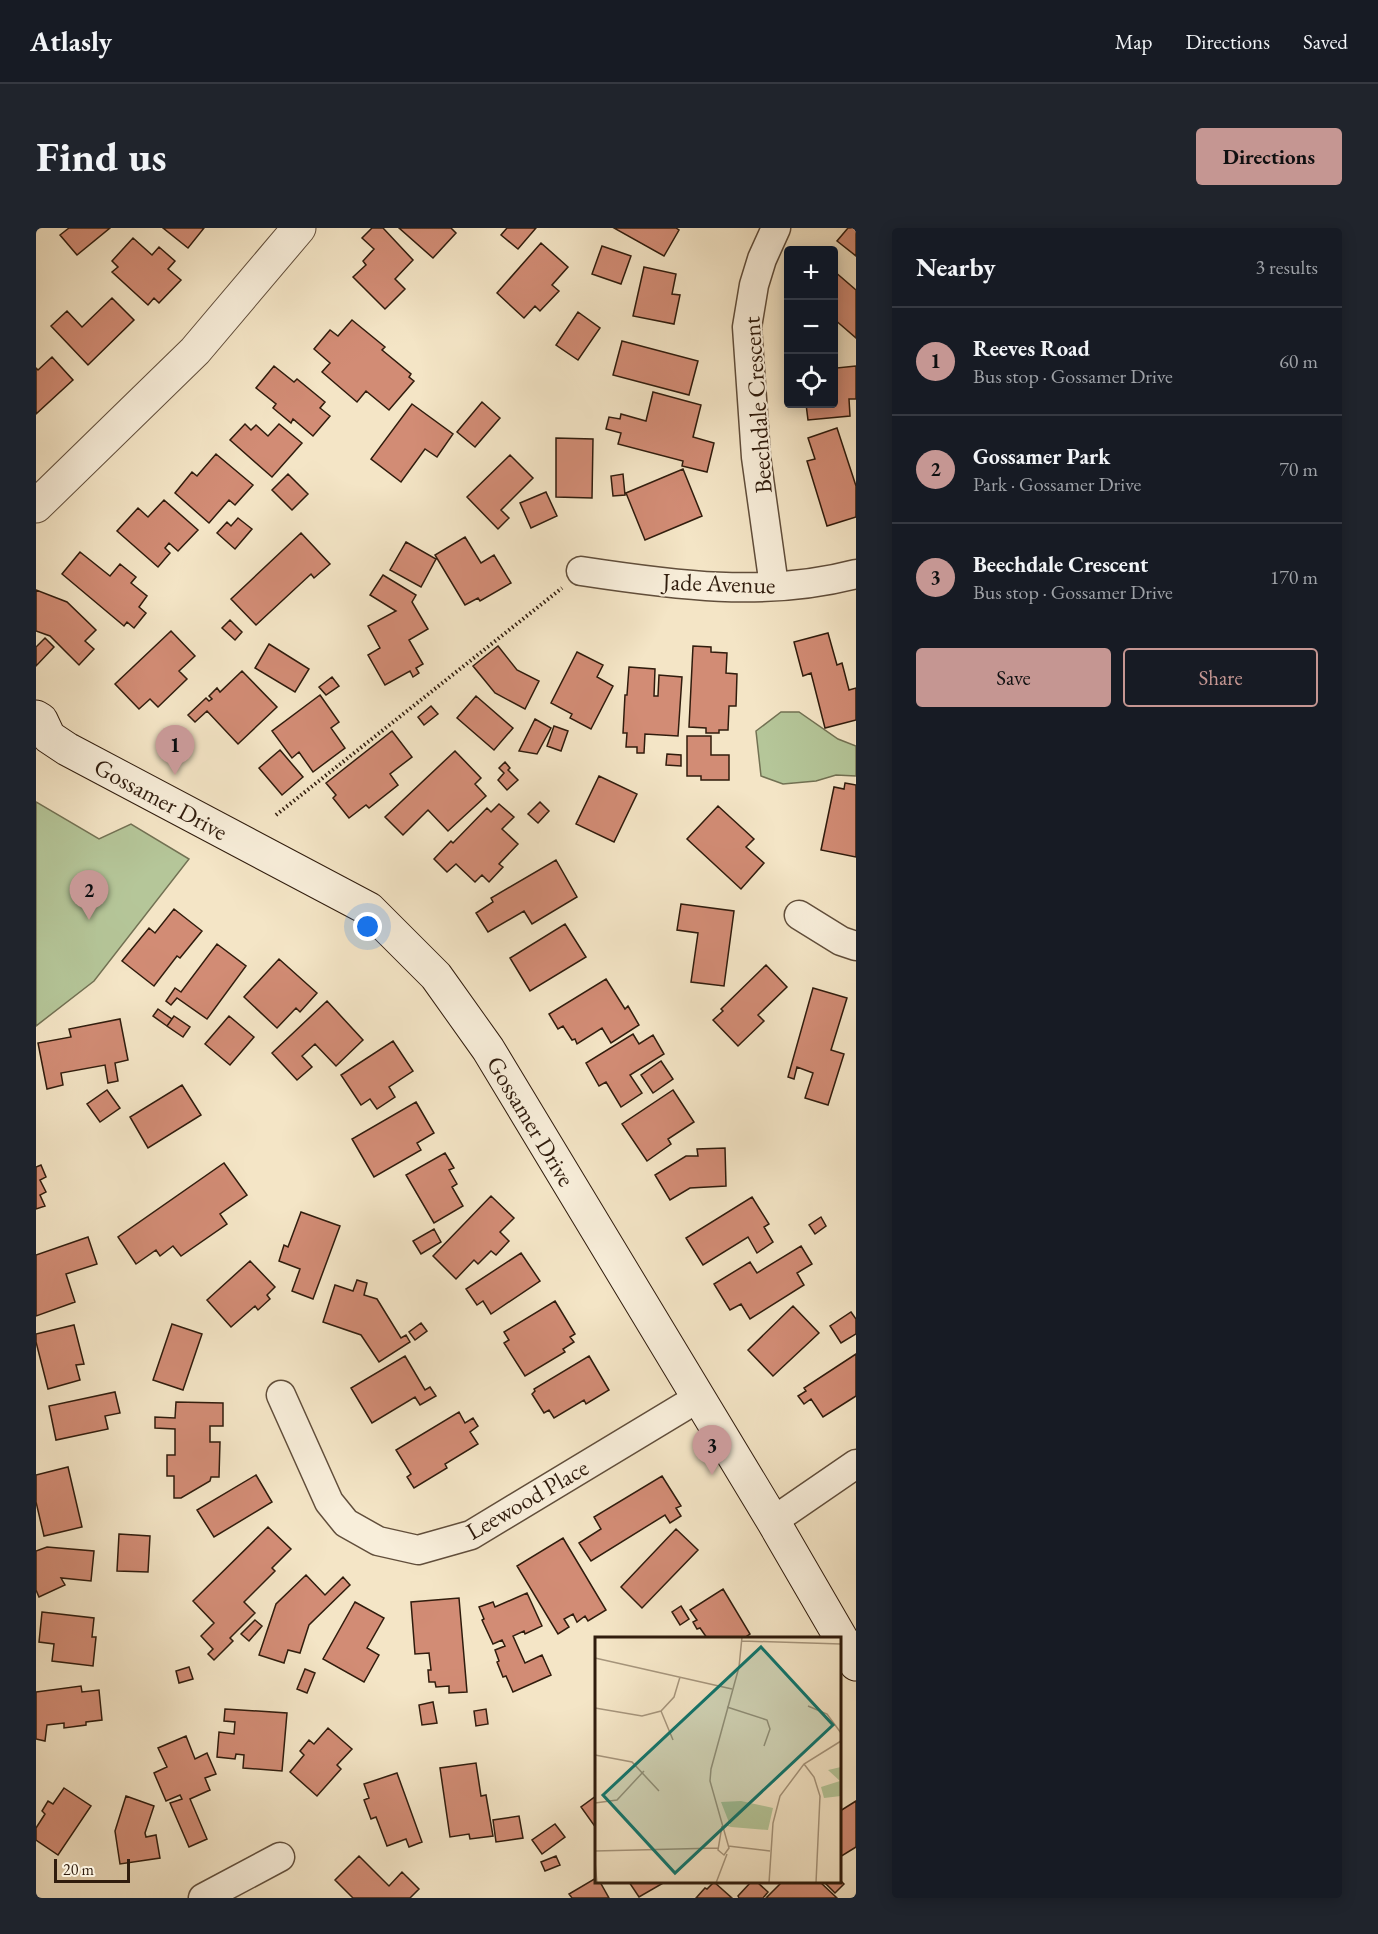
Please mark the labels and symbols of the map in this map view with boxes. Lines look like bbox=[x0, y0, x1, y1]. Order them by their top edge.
street label: Beechdale Crescent bbox=[735, 315, 779, 494]
street label: Jade Avenue bbox=[660, 565, 776, 600]
pin: 1 bbox=[156, 726, 194, 775]
street label: Gossamer Drive bbox=[89, 751, 233, 847]
pin: 2 bbox=[70, 870, 108, 920]
your location bbox=[353, 912, 382, 941]
street label: Gossamer Drive bbox=[480, 1050, 582, 1192]
pin: 3 bbox=[692, 1426, 732, 1475]
street label: Leewood Place bbox=[460, 1452, 594, 1546]
inset map bbox=[595, 1637, 841, 1883]
scale bar bbox=[54, 1856, 130, 1884]

